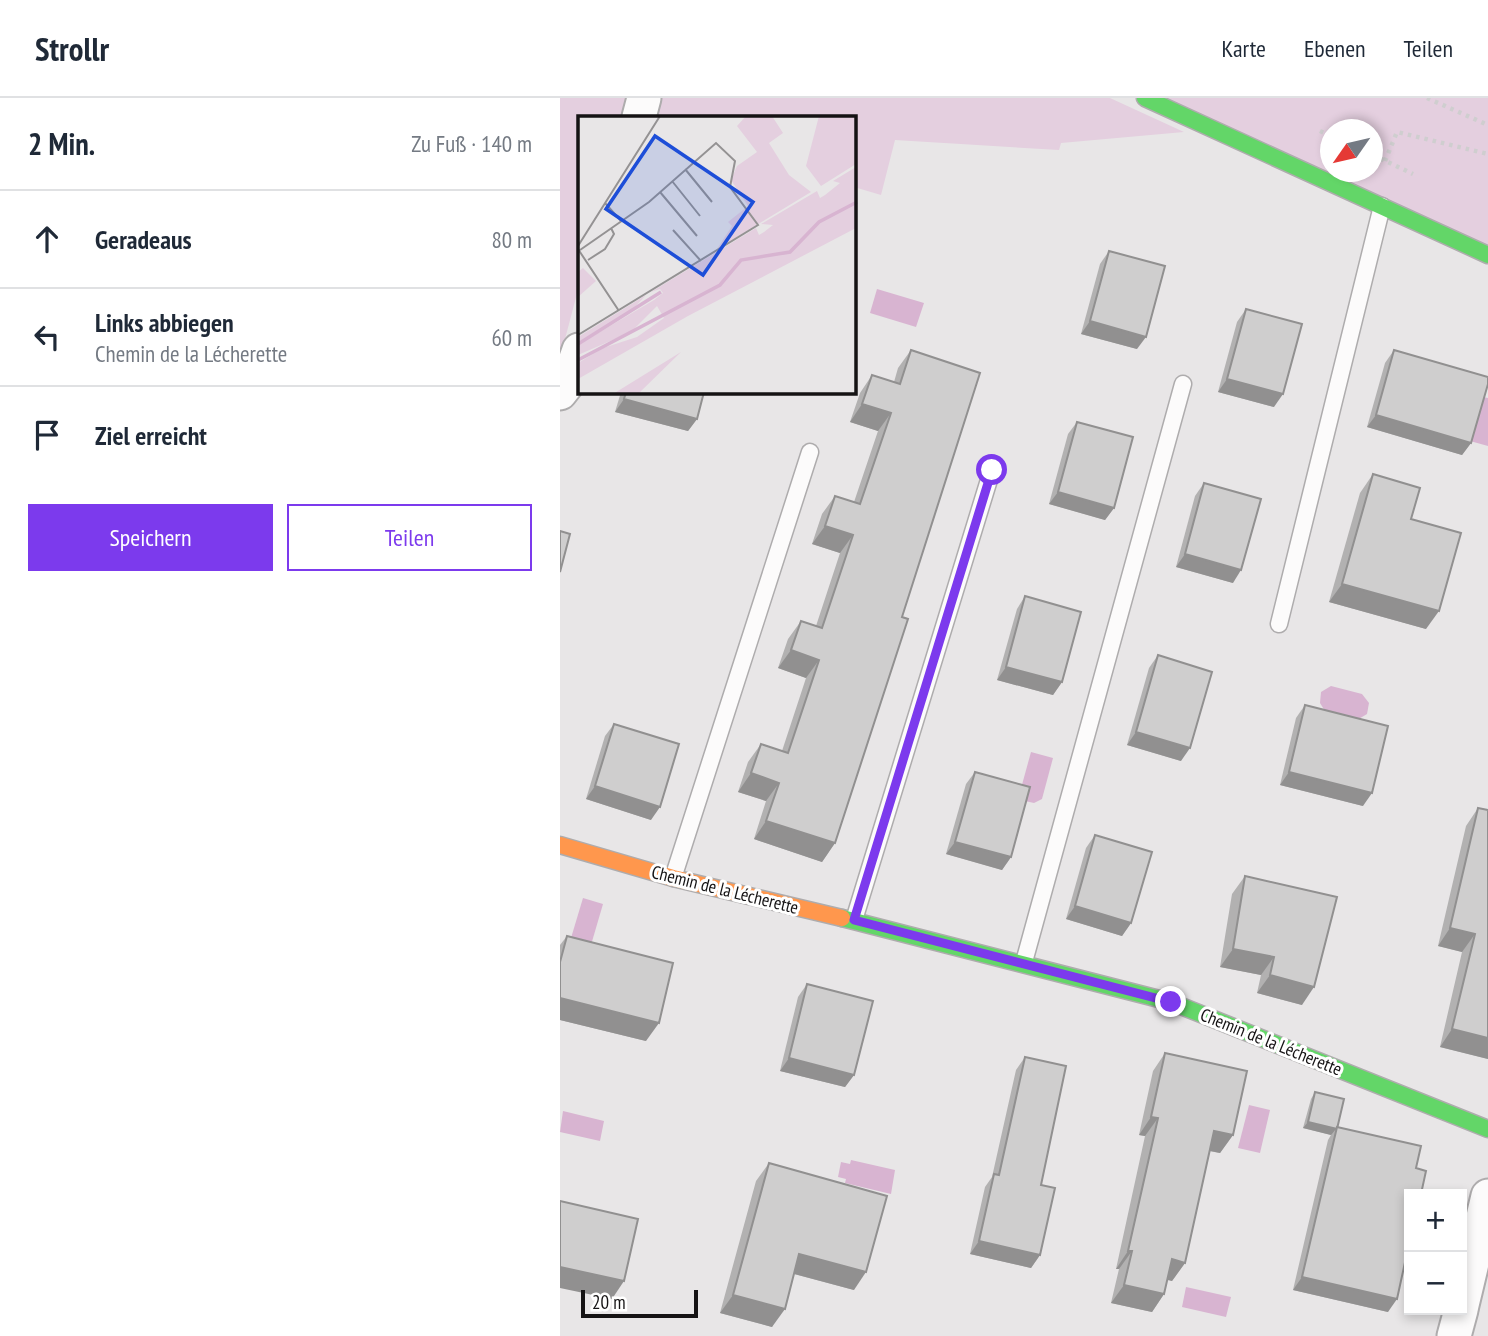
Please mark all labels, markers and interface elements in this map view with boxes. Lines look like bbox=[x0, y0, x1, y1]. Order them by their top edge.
text: Strollr bbox=[35, 27, 109, 70]
text: Karte bbox=[1222, 33, 1266, 64]
text: Ebenen bbox=[1304, 33, 1366, 64]
text: Teilen bbox=[1404, 33, 1453, 64]
inset map bbox=[578, 116, 856, 394]
north arrow bbox=[1320, 119, 1383, 182]
text: 2 Min. bbox=[28, 124, 95, 163]
text: Zu Fuß · 140 m bbox=[411, 129, 532, 158]
icon: ahead bbox=[28, 220, 66, 258]
text: Geradeaus bbox=[95, 223, 192, 256]
text: 80 m bbox=[491, 225, 532, 254]
text: Links abbiegen bbox=[95, 306, 234, 339]
icon: left bbox=[28, 318, 66, 356]
text: 60 m bbox=[491, 323, 532, 352]
text: Chemin de la Lécherette bbox=[95, 339, 287, 368]
icon: arrive bbox=[28, 416, 66, 454]
text: Ziel erreicht bbox=[95, 419, 207, 452]
route start bbox=[976, 454, 1007, 485]
button: Speichern bbox=[28, 504, 273, 571]
button: Teilen bbox=[287, 504, 532, 571]
street label: Chemin de la Lécherette bbox=[649, 860, 801, 919]
route end bbox=[1155, 986, 1186, 1017]
street label: Chemin de la Lécherette bbox=[1197, 1003, 1345, 1080]
map controls bbox=[1404, 1189, 1467, 1315]
button: + bbox=[1404, 1189, 1467, 1252]
button: − bbox=[1404, 1252, 1467, 1315]
scale bar bbox=[581, 1287, 698, 1319]
text: 20 m bbox=[592, 1290, 626, 1314]

